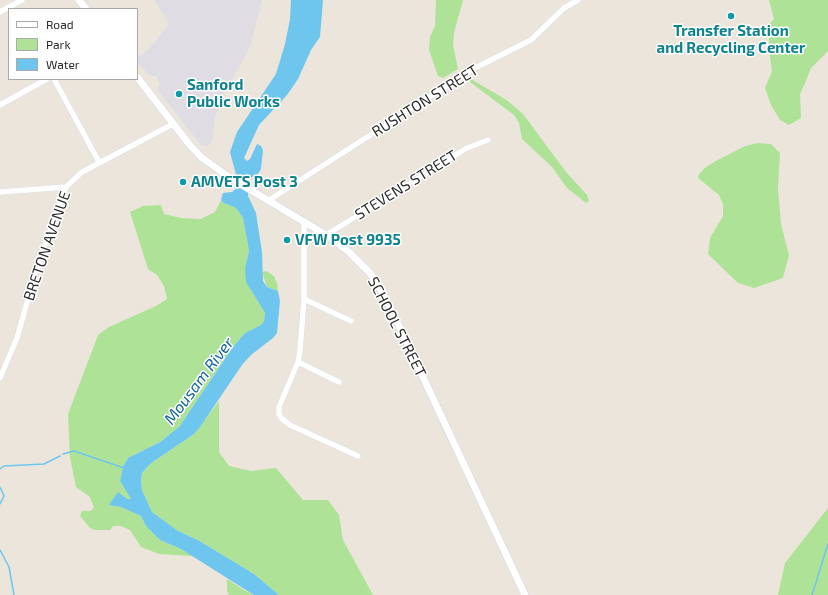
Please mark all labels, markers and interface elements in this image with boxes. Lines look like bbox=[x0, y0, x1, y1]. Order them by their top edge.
legend bbox=[8, 8, 138, 80]
marker: Transfer Station and Recycling Center bbox=[726, 11, 736, 21]
text: Road bbox=[46, 17, 74, 31]
place label: Transfer Station and Recycling Center bbox=[657, 22, 805, 57]
text: Park bbox=[46, 37, 71, 51]
text: Water bbox=[46, 57, 80, 71]
street label: RUSHTON STREET bbox=[368, 61, 482, 141]
place label: Sanford Public Works bbox=[187, 76, 280, 111]
marker: Sanford Public Works bbox=[174, 89, 184, 99]
street label: STEVENS STREET bbox=[351, 146, 461, 224]
place label: AMVETS Post 3 bbox=[191, 173, 298, 191]
marker: AMVETS Post 3 bbox=[178, 177, 188, 187]
street label: BRETON AVENUE bbox=[20, 189, 74, 303]
place label: VFW Post 9935 bbox=[295, 231, 401, 249]
marker: VFW Post 9935 bbox=[282, 235, 292, 245]
street label: SCHOOL STREET bbox=[364, 274, 430, 380]
water label: Mousam River bbox=[160, 334, 238, 428]

